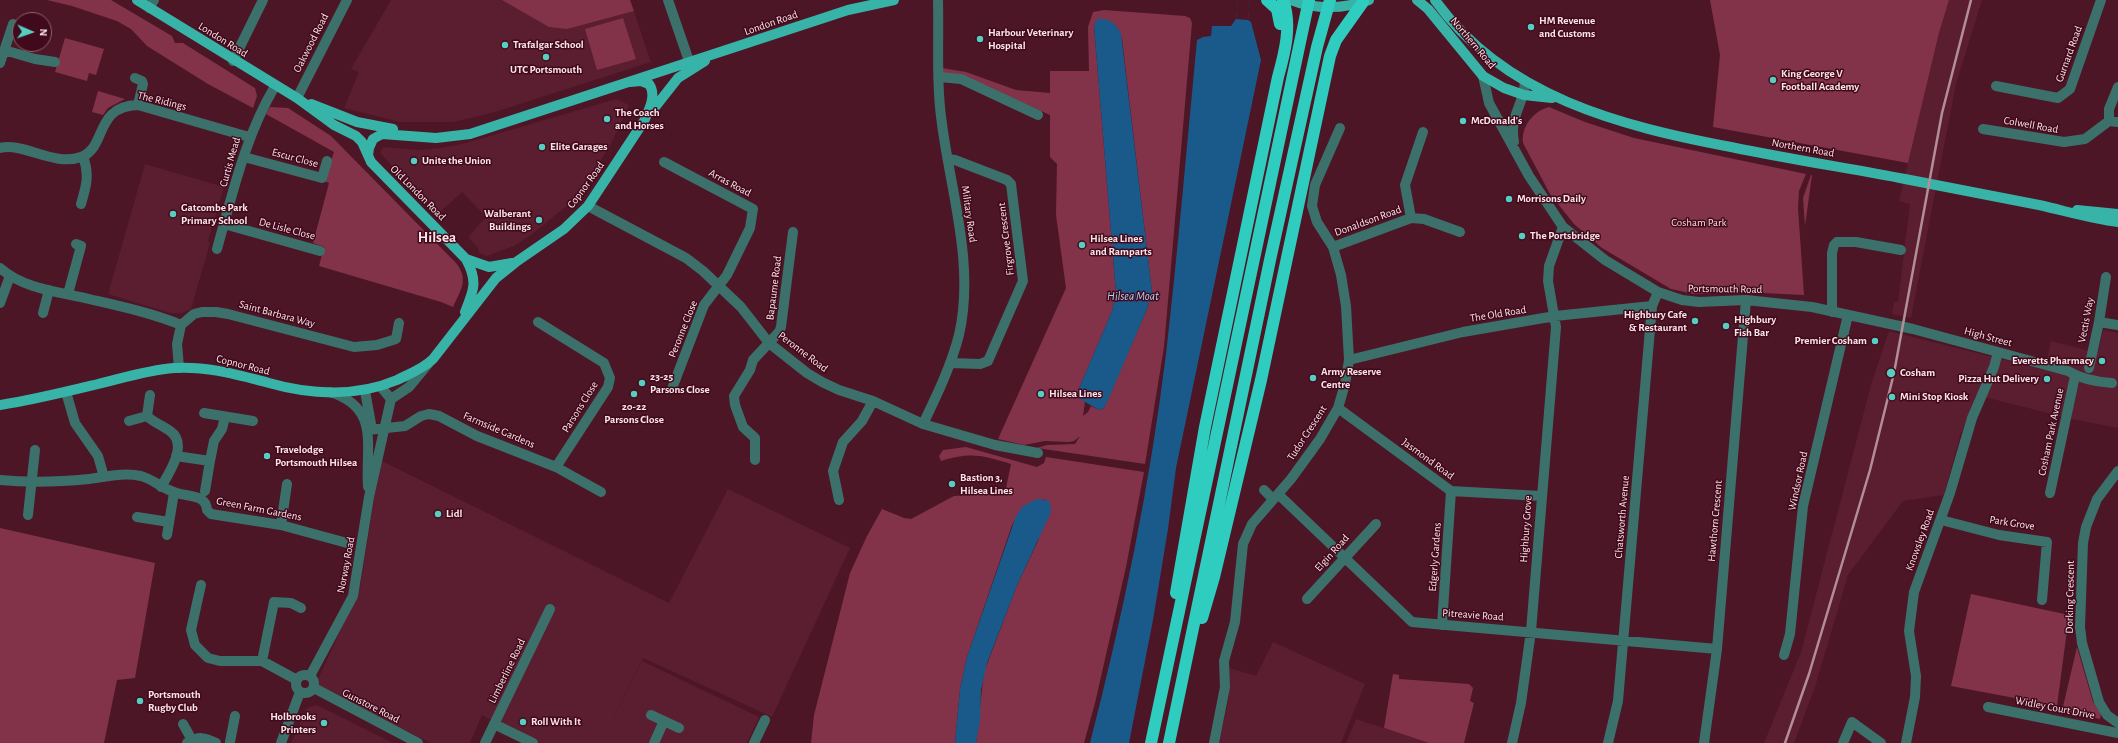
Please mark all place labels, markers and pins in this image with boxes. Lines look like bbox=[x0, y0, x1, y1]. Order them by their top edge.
place label: HM Revenue and Customs bbox=[1539, 14, 1595, 40]
marker: HM Revenue and Customs bbox=[1526, 22, 1536, 32]
place label: Harbour Veterinary Hospital bbox=[988, 26, 1073, 52]
marker: Harbour Veterinary Hospital bbox=[975, 34, 985, 44]
place label: Trafalgar School bbox=[513, 38, 584, 52]
marker: Trafalgar School bbox=[500, 40, 510, 50]
marker: UTC Portsmouth bbox=[541, 52, 551, 62]
place label: UTC Portsmouth bbox=[510, 63, 582, 77]
place label: King George V Football Academy bbox=[1781, 67, 1859, 93]
marker: King George V Football Academy bbox=[1768, 75, 1778, 85]
place label: The Coach and Horses bbox=[615, 106, 664, 132]
marker: The Coach and Horses bbox=[602, 114, 612, 124]
place label: McDonald's bbox=[1471, 114, 1522, 128]
marker: McDonald's bbox=[1458, 116, 1468, 126]
place label: Elite Garages bbox=[550, 140, 608, 154]
marker: Elite Garages bbox=[537, 142, 547, 152]
place label: Unite the Union bbox=[422, 154, 491, 168]
marker: Unite the Union bbox=[409, 156, 419, 166]
place label: Morrisons Daily bbox=[1517, 192, 1586, 206]
marker: Morrisons Daily bbox=[1504, 194, 1514, 204]
place label: Gatcombe Park Primary School bbox=[181, 201, 248, 227]
place label: Walberant Buildings bbox=[484, 207, 531, 233]
marker: Gatcombe Park Primary School bbox=[168, 209, 178, 219]
marker: Walberant Buildings bbox=[534, 215, 544, 225]
place label: The Portsbridge bbox=[1530, 229, 1600, 243]
marker: The Portsbridge bbox=[1517, 231, 1527, 241]
place label: Hilsea Lines and Ramparts bbox=[1090, 232, 1152, 258]
marker: Hilsea Lines and Ramparts bbox=[1077, 240, 1087, 250]
place label: Highbury Cafe & Restaurant bbox=[1624, 308, 1687, 334]
place label: Highbury Fish Bar bbox=[1734, 313, 1776, 339]
marker: Highbury Cafe & Restaurant bbox=[1690, 316, 1700, 326]
marker: Highbury Fish Bar bbox=[1721, 321, 1731, 331]
place label: Premier Cosham bbox=[1794, 334, 1867, 348]
marker: Premier Cosham bbox=[1870, 336, 1880, 346]
place label: Everetts Pharmacy bbox=[2012, 354, 2094, 368]
marker: Everetts Pharmacy bbox=[2097, 356, 2107, 366]
place label: Army Reserve Centre bbox=[1321, 365, 1381, 391]
place label: Cosham bbox=[1900, 366, 1935, 380]
marker: Cosham bbox=[1885, 367, 1897, 379]
place label: 23-25 Parsons Close bbox=[650, 370, 710, 396]
place label: Pizza Hut Delivery bbox=[1958, 372, 2039, 386]
marker: Army Reserve Centre bbox=[1308, 373, 1318, 383]
marker: Pizza Hut Delivery bbox=[2042, 374, 2052, 384]
marker: 23-25 Parsons Close bbox=[637, 378, 647, 388]
place label: Hilsea Lines bbox=[1049, 387, 1102, 401]
marker: 20-22 Parsons Close bbox=[629, 389, 639, 399]
marker: Hilsea Lines bbox=[1036, 389, 1046, 399]
place label: Mini Stop Kiosk bbox=[1900, 390, 1968, 404]
marker: Mini Stop Kiosk bbox=[1887, 392, 1897, 402]
place label: 20-22 Parsons Close bbox=[604, 400, 664, 426]
place label: Travelodge Portsmouth Hilsea bbox=[275, 443, 357, 469]
marker: Travelodge Portsmouth Hilsea bbox=[262, 451, 272, 461]
place label: Bastion 3, Hilsea Lines bbox=[960, 471, 1013, 497]
marker: Bastion 3, Hilsea Lines bbox=[947, 479, 957, 489]
place label: Lidl bbox=[446, 507, 462, 521]
marker: Lidl bbox=[433, 509, 443, 519]
place label: Portsmouth Rugby Club bbox=[148, 688, 201, 714]
marker: Portsmouth Rugby Club bbox=[135, 696, 145, 706]
place label: Holbrooks Printers bbox=[270, 710, 316, 736]
place label: Roll With It bbox=[531, 715, 581, 729]
marker: Roll With It bbox=[518, 717, 528, 727]
marker: Holbrooks Printers bbox=[319, 718, 329, 728]

